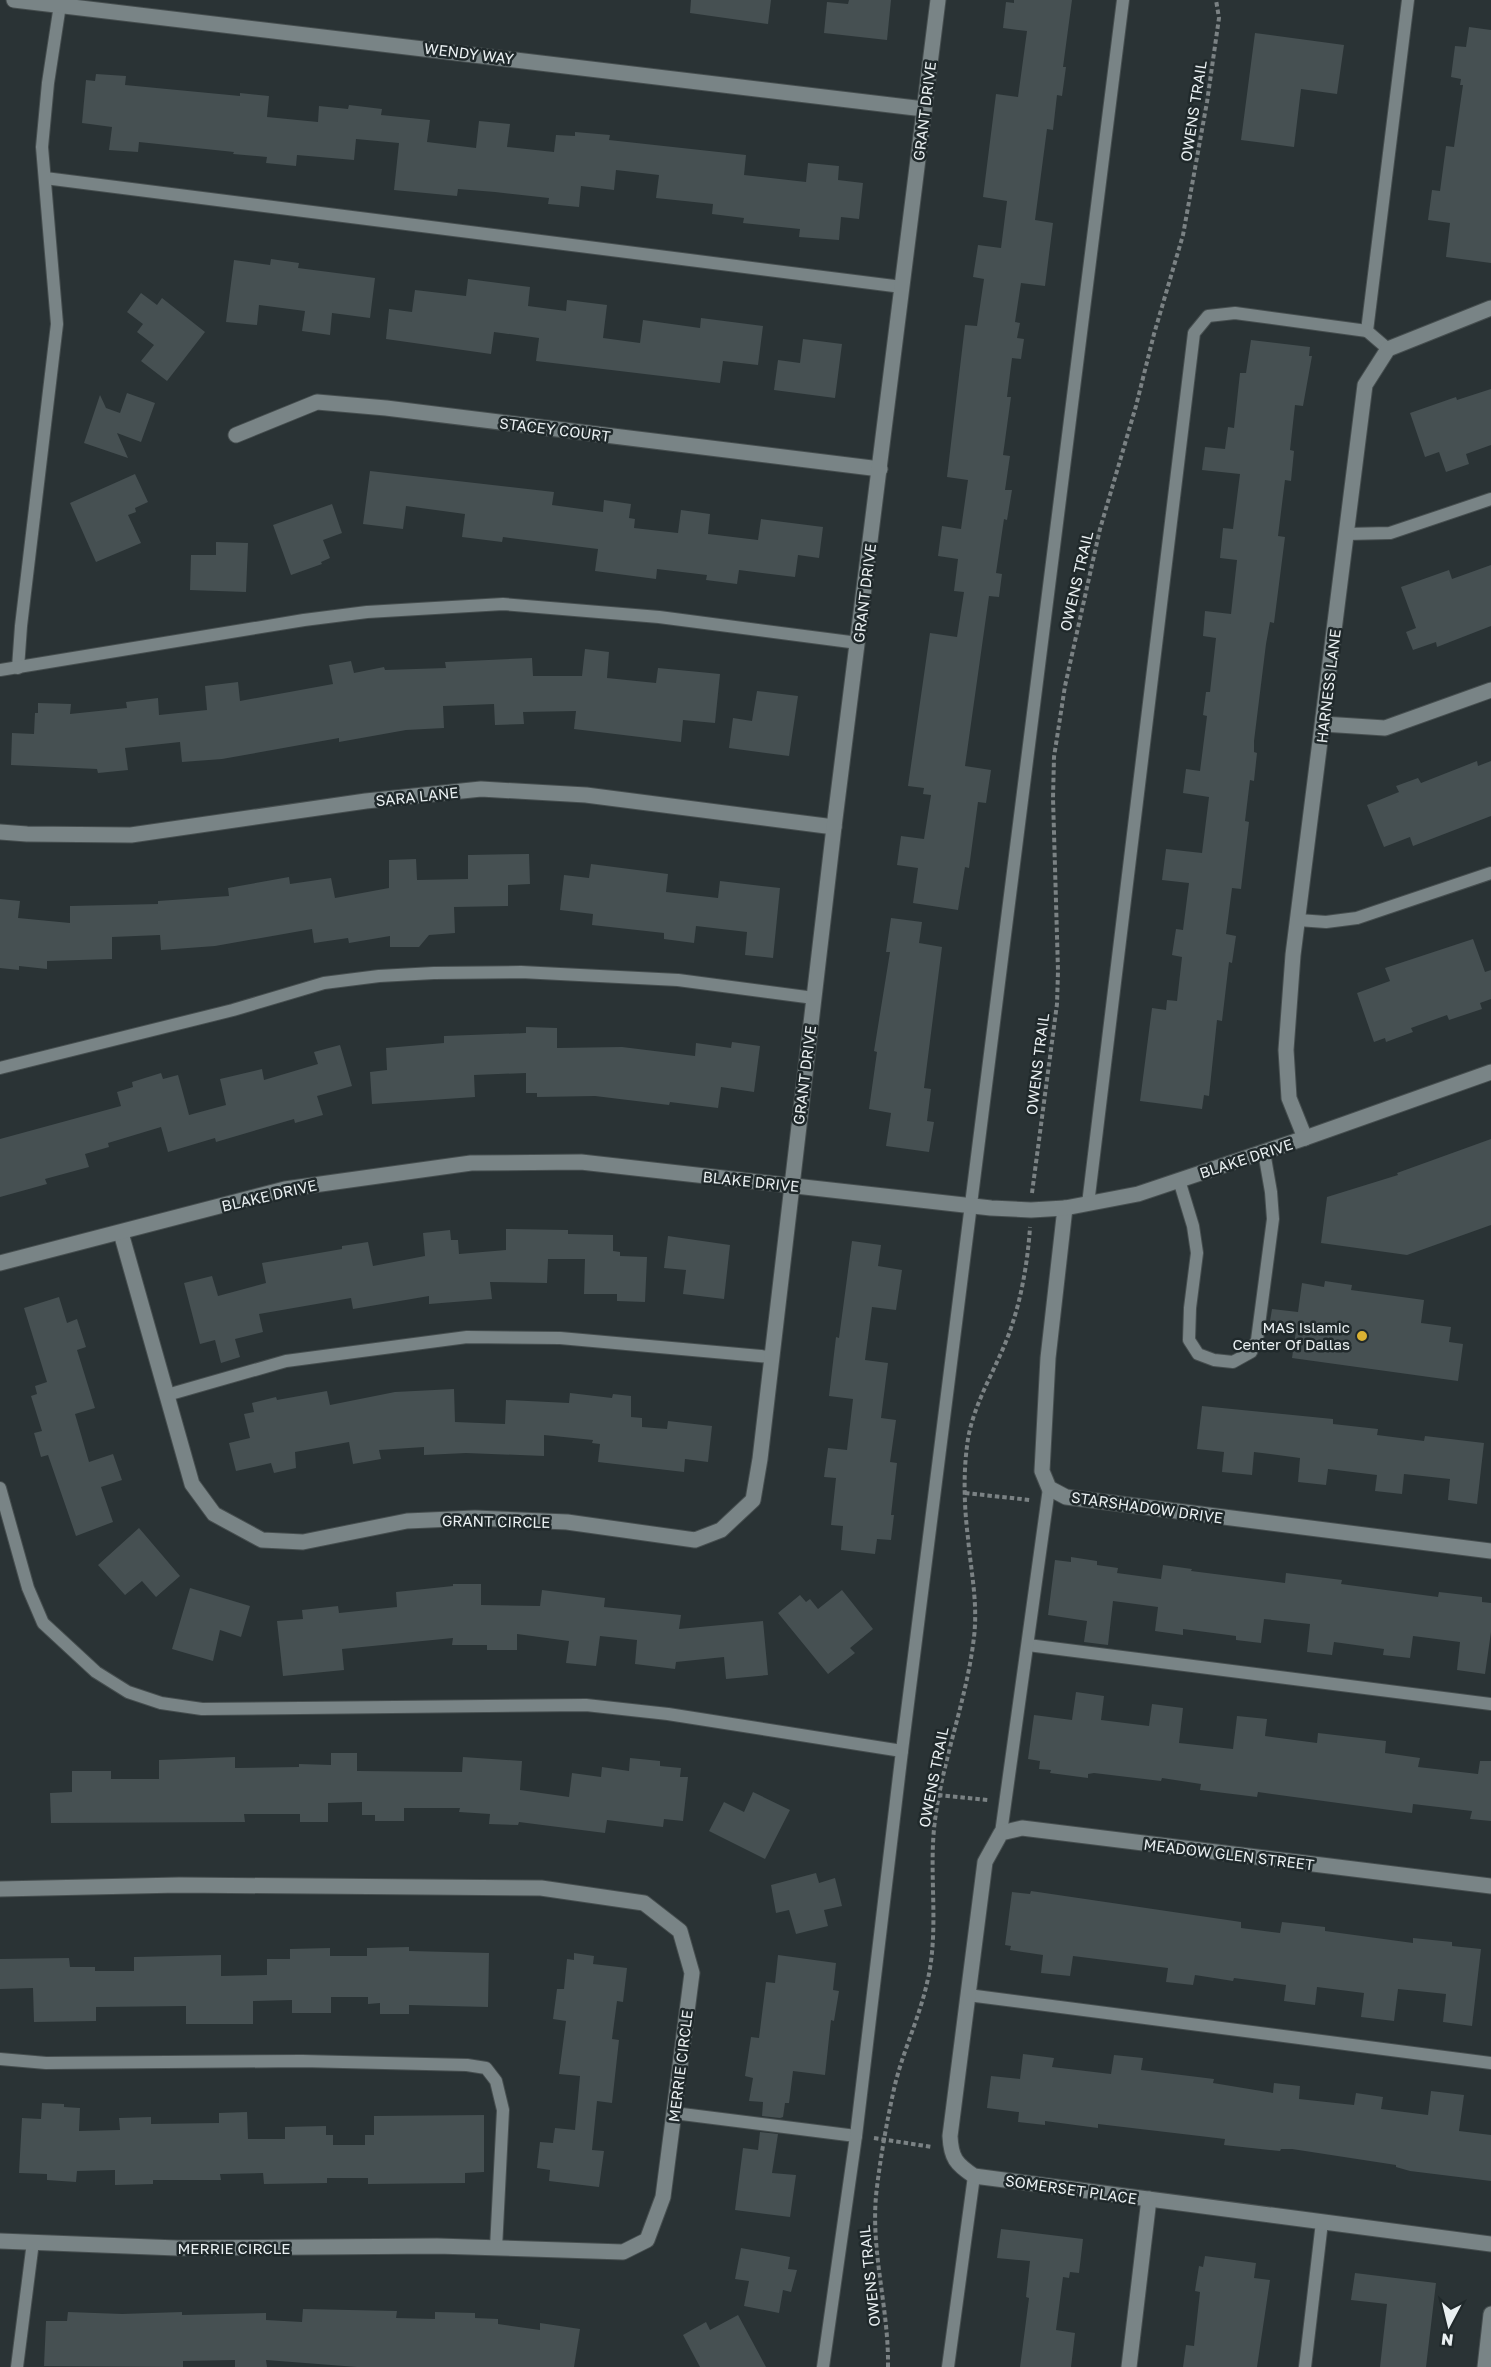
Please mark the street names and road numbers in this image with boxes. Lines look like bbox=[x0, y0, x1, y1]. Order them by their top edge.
street label: WENDY WAY bbox=[423, 39, 515, 67]
street label: OWENS TRAIL bbox=[1176, 59, 1210, 163]
street label: GRANT DRIVE bbox=[909, 60, 939, 162]
street label: STACEY COURT bbox=[498, 413, 612, 445]
street label: OWENS TRAIL bbox=[1056, 529, 1096, 633]
street label: GRANT DRIVE bbox=[849, 542, 879, 644]
street label: HARNESS LANE bbox=[1312, 628, 1344, 744]
street label: SARA LANE bbox=[375, 783, 459, 809]
street label: OWENS TRAIL bbox=[1022, 1012, 1052, 1116]
street label: GRANT DRIVE bbox=[789, 1024, 819, 1126]
street label: BLAKE DRIVE bbox=[1197, 1134, 1295, 1182]
street label: BLAKE DRIVE bbox=[702, 1167, 800, 1195]
street label: BLAKE DRIVE bbox=[220, 1175, 318, 1215]
street label: STARSHADOW DRIVE bbox=[1070, 1487, 1224, 1527]
street label: GRANT CIRCLE bbox=[442, 1511, 550, 1531]
street label: OWENS TRAIL bbox=[914, 1725, 952, 1829]
street label: MEADOW GLEN STREET bbox=[1143, 1835, 1315, 1873]
street label: MERRIE CIRCLE bbox=[664, 2009, 696, 2123]
street label: SOMERSET PLACE bbox=[1004, 2171, 1138, 2207]
street label: OWENS TRAIL bbox=[855, 2224, 883, 2328]
street label: MERRIE CIRCLE bbox=[177, 2239, 291, 2257]

